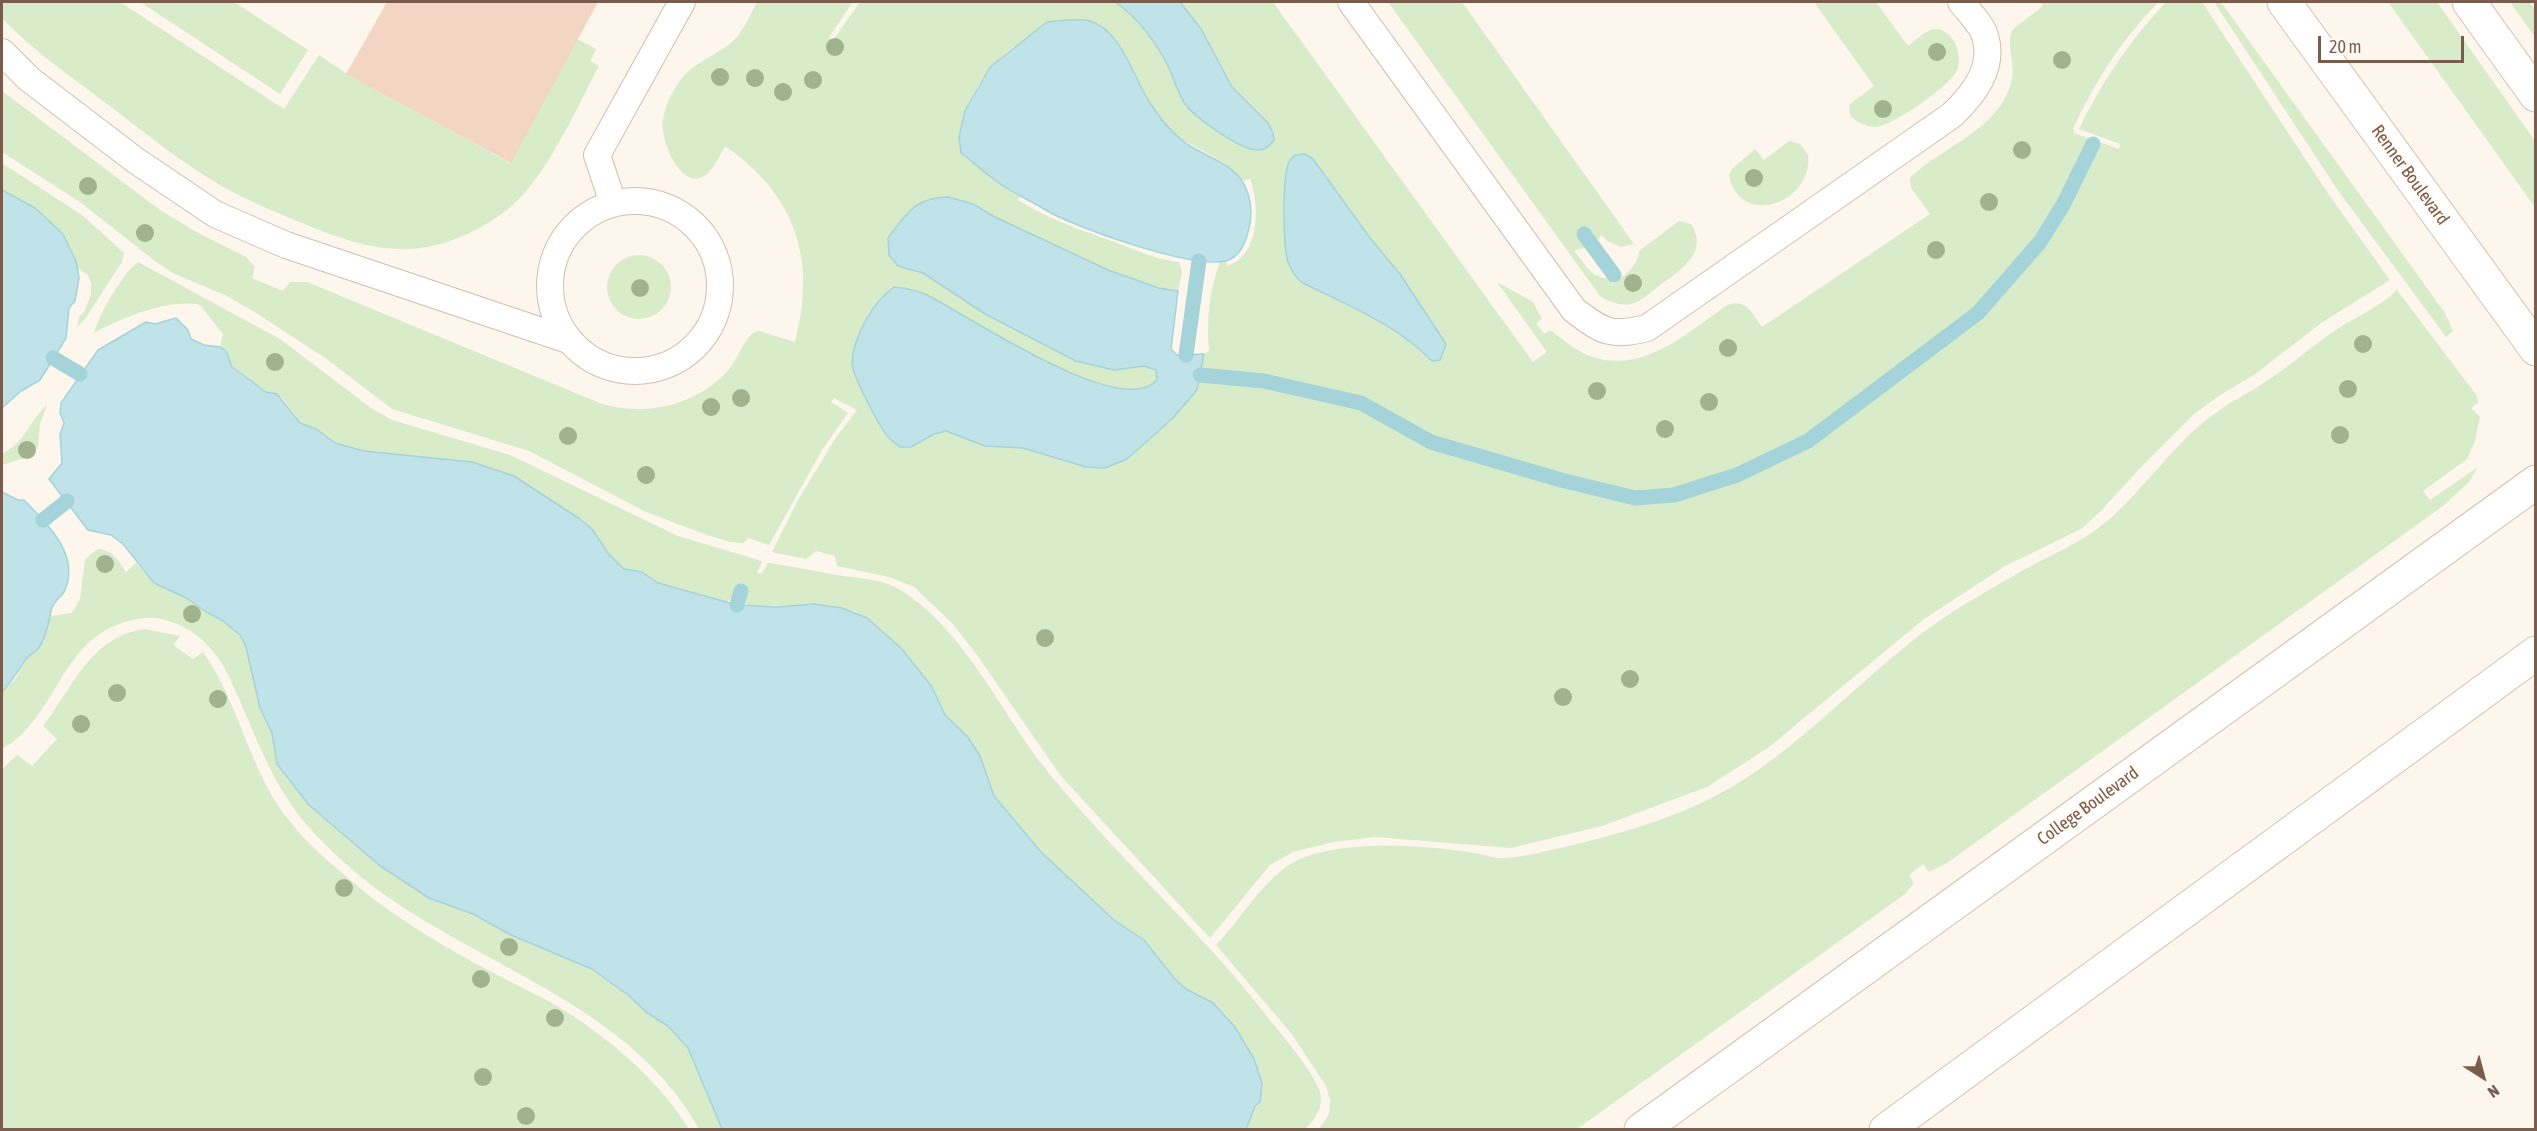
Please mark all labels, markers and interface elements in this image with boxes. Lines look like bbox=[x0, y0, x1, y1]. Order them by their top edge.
scale bar bbox=[2321, 24, 2466, 62]
text: 20 m bbox=[2329, 36, 2361, 57]
street label: Renner Boulevard bbox=[2366, 121, 2454, 229]
street label: College Boulevard bbox=[2033, 762, 2143, 850]
north arrow bbox=[2453, 1047, 2513, 1107]
text: N bbox=[2484, 1081, 2503, 1102]

